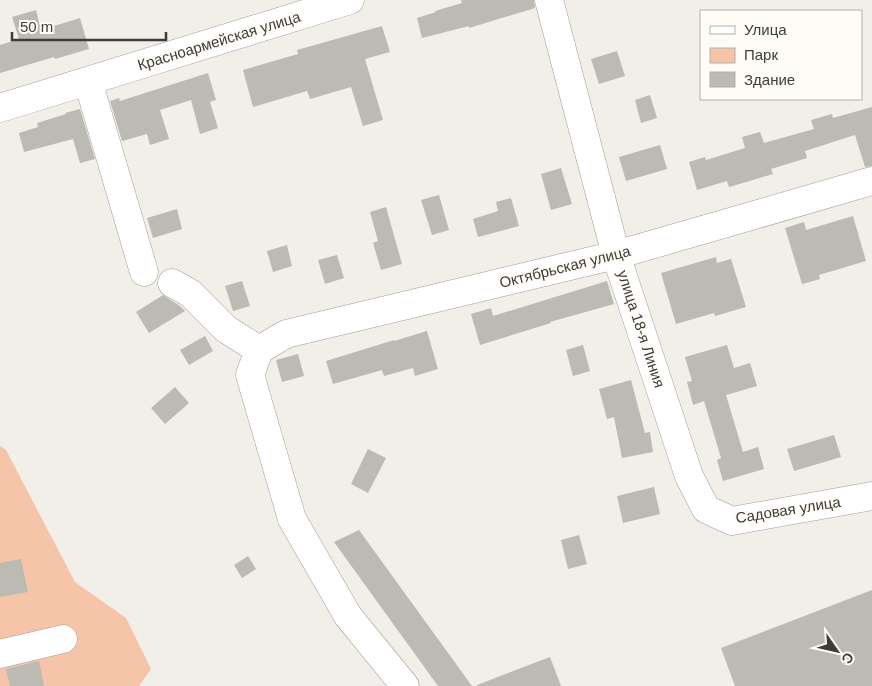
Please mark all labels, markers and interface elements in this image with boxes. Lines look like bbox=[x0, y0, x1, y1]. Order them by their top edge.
street label: Красноармейская улица bbox=[135, 7, 303, 73]
scale bar bbox=[12, 10, 166, 42]
legend bbox=[700, 10, 862, 100]
text: 50 m bbox=[20, 18, 53, 35]
text: Улица bbox=[744, 21, 787, 38]
text: Парк bbox=[744, 46, 778, 63]
text: Здание bbox=[744, 71, 795, 88]
street label: Октябрьская улица bbox=[498, 242, 633, 291]
street label: улица 18-я Линия bbox=[614, 268, 668, 390]
street label: Садовая улица bbox=[734, 493, 842, 526]
north arrow bbox=[812, 626, 862, 676]
text: С bbox=[838, 650, 857, 667]

